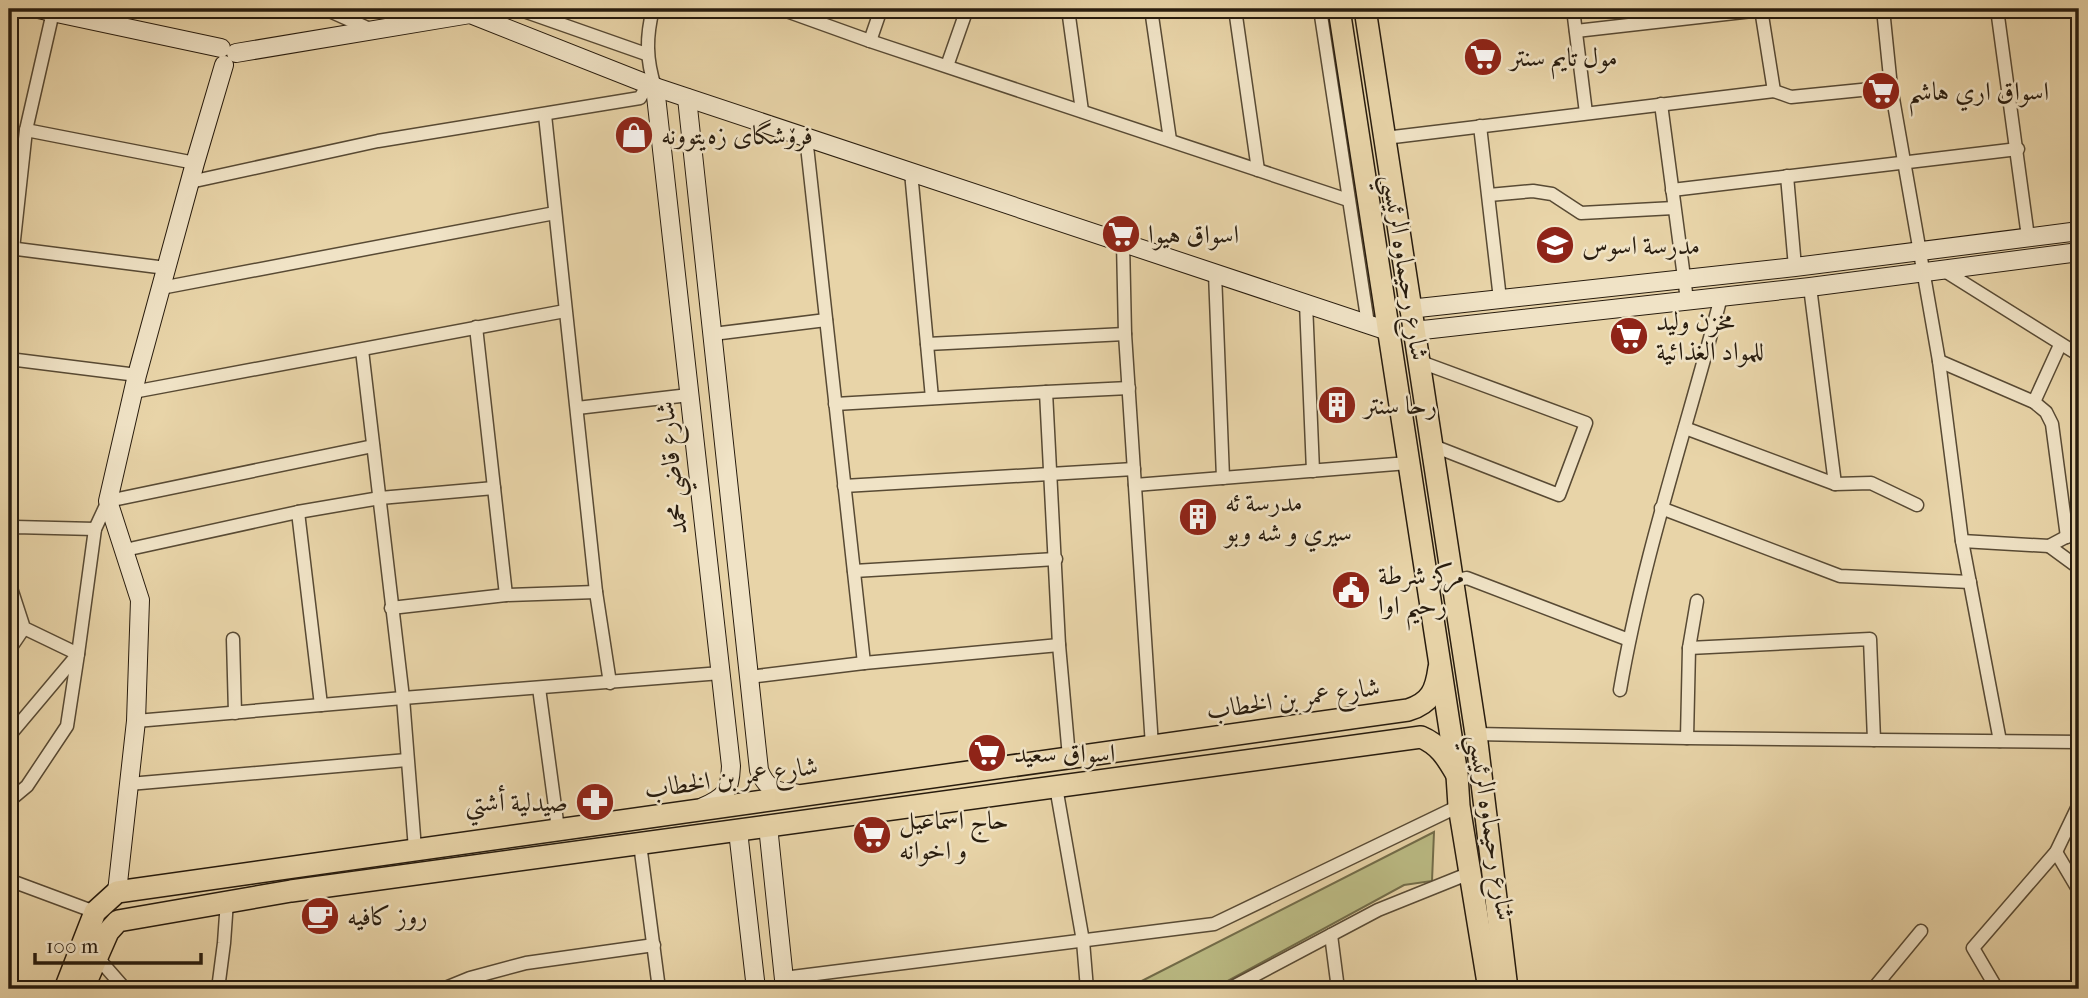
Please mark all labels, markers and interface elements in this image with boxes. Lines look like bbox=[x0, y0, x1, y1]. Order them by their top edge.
supermarket icon: مول تايم سنتر bbox=[1462, 36, 1504, 78]
place label: مول تايم سنتر bbox=[1507, 42, 1618, 80]
supermarket icon: اسواق اري هاشم bbox=[1860, 70, 1902, 112]
place label: اسواق اري هاشم bbox=[1908, 76, 2049, 117]
shop icon: فرۆشگای زەیتوونە bbox=[613, 114, 655, 156]
place label: فرۆشگای زەیتوونە bbox=[661, 119, 813, 152]
street label: شارع رحيماوه الرئيسي bbox=[1368, 172, 1436, 364]
supermarket icon: اسواق هيوا bbox=[1100, 213, 1142, 255]
place label: اسواق هيوا bbox=[1148, 219, 1239, 251]
school or university icon: مدرسة اسوس bbox=[1534, 224, 1576, 266]
place label: مدرسة اسوس bbox=[1582, 230, 1700, 262]
place label: مخزن وليد للمواد الغذائية bbox=[1656, 306, 1764, 368]
supermarket icon: مخزن وليد للمواد الغذائية bbox=[1608, 315, 1650, 357]
building icon: رحا سنتر bbox=[1316, 384, 1358, 426]
place label: رحا سنتر bbox=[1361, 390, 1437, 421]
street label: شارع قاضي محمد bbox=[649, 399, 702, 536]
place label: مدرسة ئه سيري و شه وبو bbox=[1222, 487, 1352, 553]
building icon: مدرسة ئه سيري و شه وبو bbox=[1177, 496, 1219, 538]
place label: مركز شرطة رحيم اوا bbox=[1378, 560, 1465, 631]
public building icon: مركز شرطة رحيم اوا bbox=[1330, 569, 1372, 611]
street label: شارع عمر بن الخطاب bbox=[1204, 671, 1383, 732]
supermarket icon: اسواق سعيد bbox=[966, 732, 1008, 774]
street label: شارع رحيماوه الرئيسي bbox=[1454, 732, 1522, 924]
place label: اسواق سعيد bbox=[1014, 738, 1115, 770]
street label: شارع عمر بن الخطاب bbox=[642, 750, 821, 811]
pharmacy icon: صيدلية أشتي bbox=[574, 781, 616, 823]
place label: صيدلية أشتي bbox=[465, 785, 568, 826]
place label: حاج اسماعيل و اخوانه bbox=[899, 805, 1009, 867]
supermarket icon: حاج اسماعيل و اخوانه bbox=[851, 814, 893, 856]
cafe icon: روز كافيه bbox=[299, 895, 341, 937]
place label: روز كافيه bbox=[347, 901, 428, 932]
scale bar bbox=[35, 921, 201, 965]
text: 100 m bbox=[46, 934, 99, 958]

